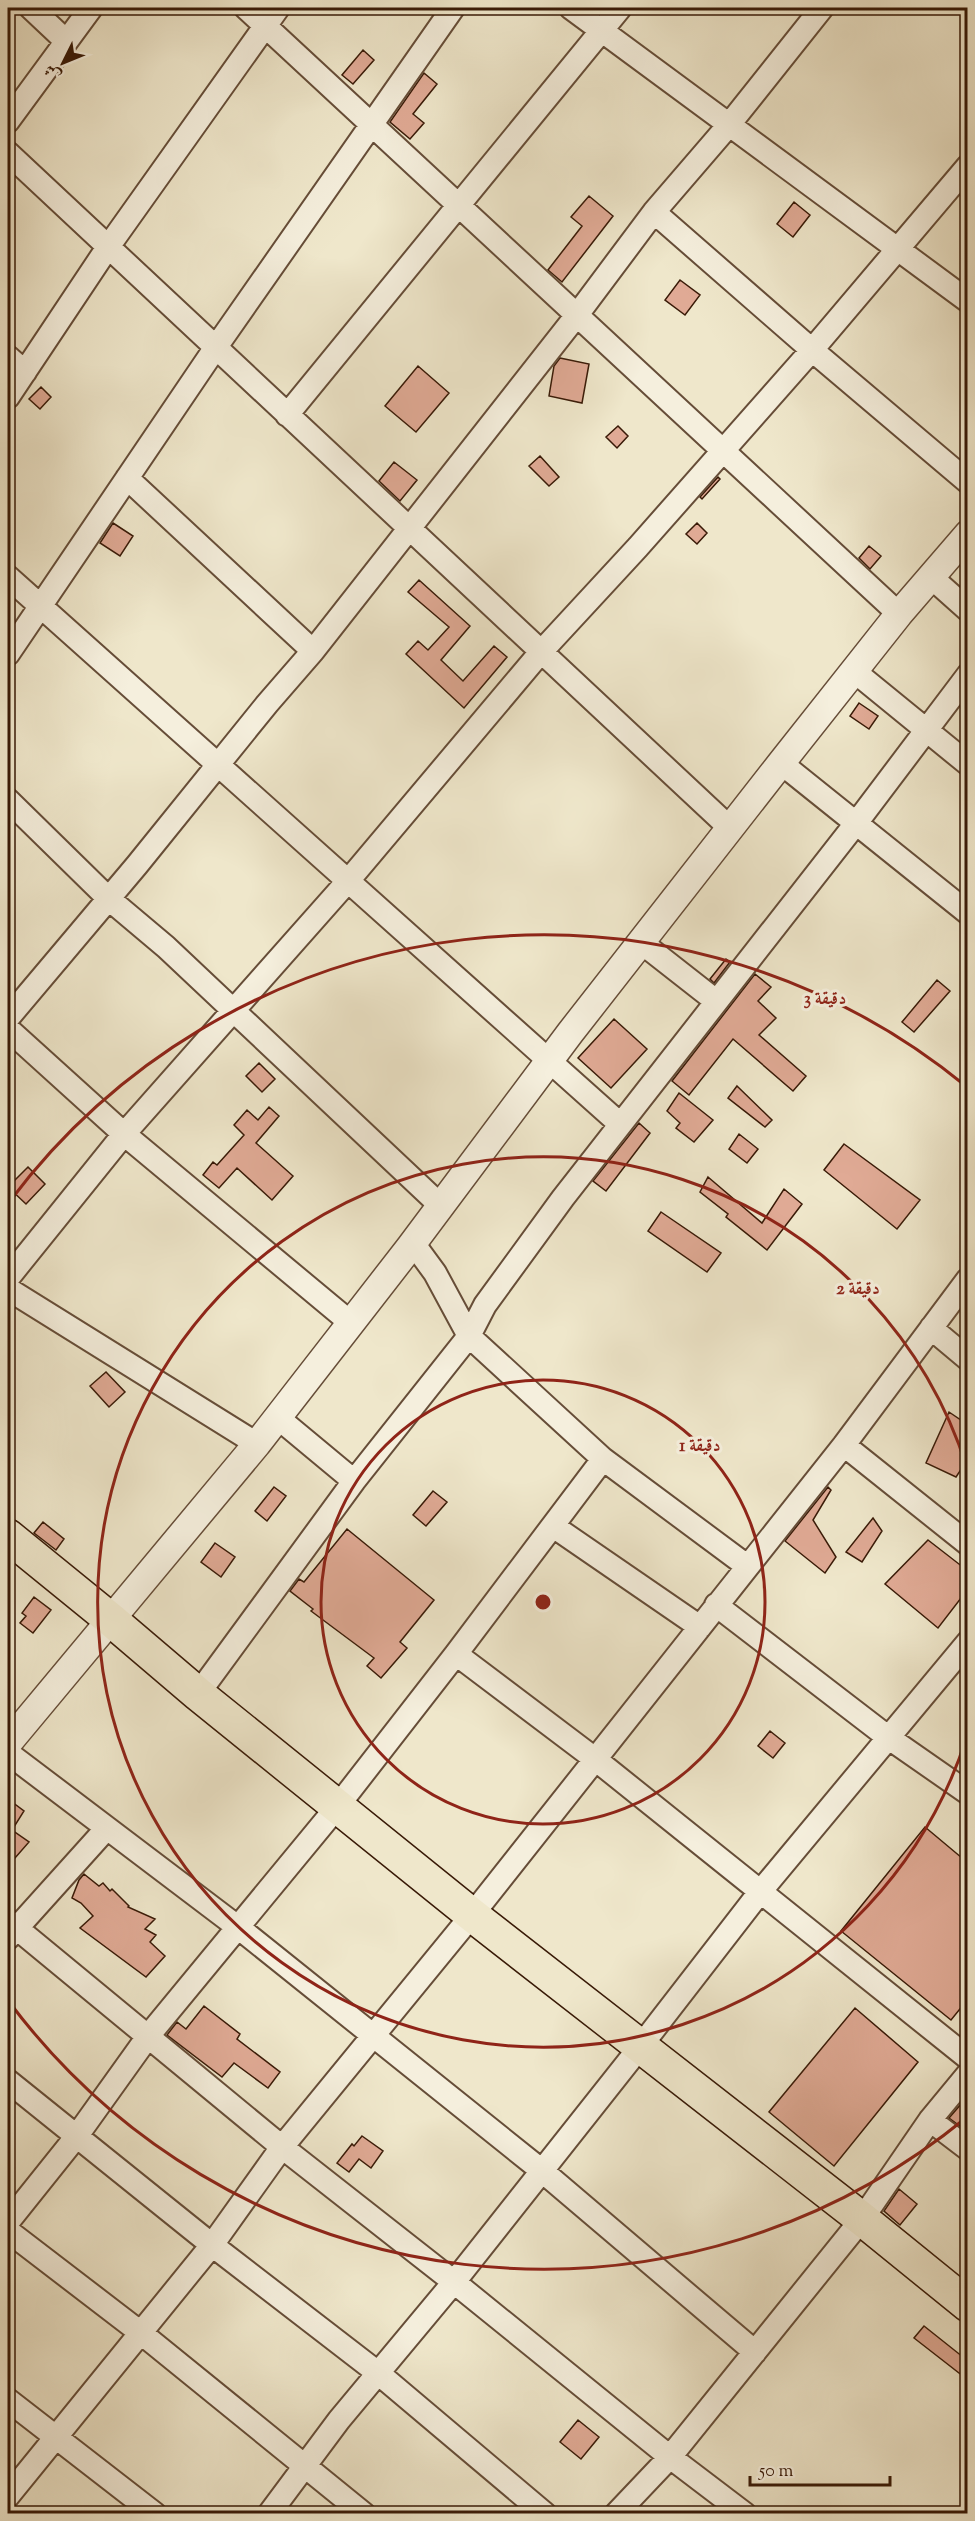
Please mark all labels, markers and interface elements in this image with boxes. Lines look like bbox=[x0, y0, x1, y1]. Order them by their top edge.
north arrow bbox=[33, 33, 93, 93]
text: ش bbox=[40, 58, 68, 85]
text: 3 دقيقة bbox=[804, 987, 846, 1013]
text: 2 دقيقة bbox=[836, 1277, 880, 1303]
text: 1 دقيقة bbox=[679, 1434, 721, 1460]
centre of rings bbox=[533, 1592, 553, 1612]
scale bar bbox=[750, 2449, 890, 2487]
text: 50 m bbox=[758, 2459, 794, 2485]

